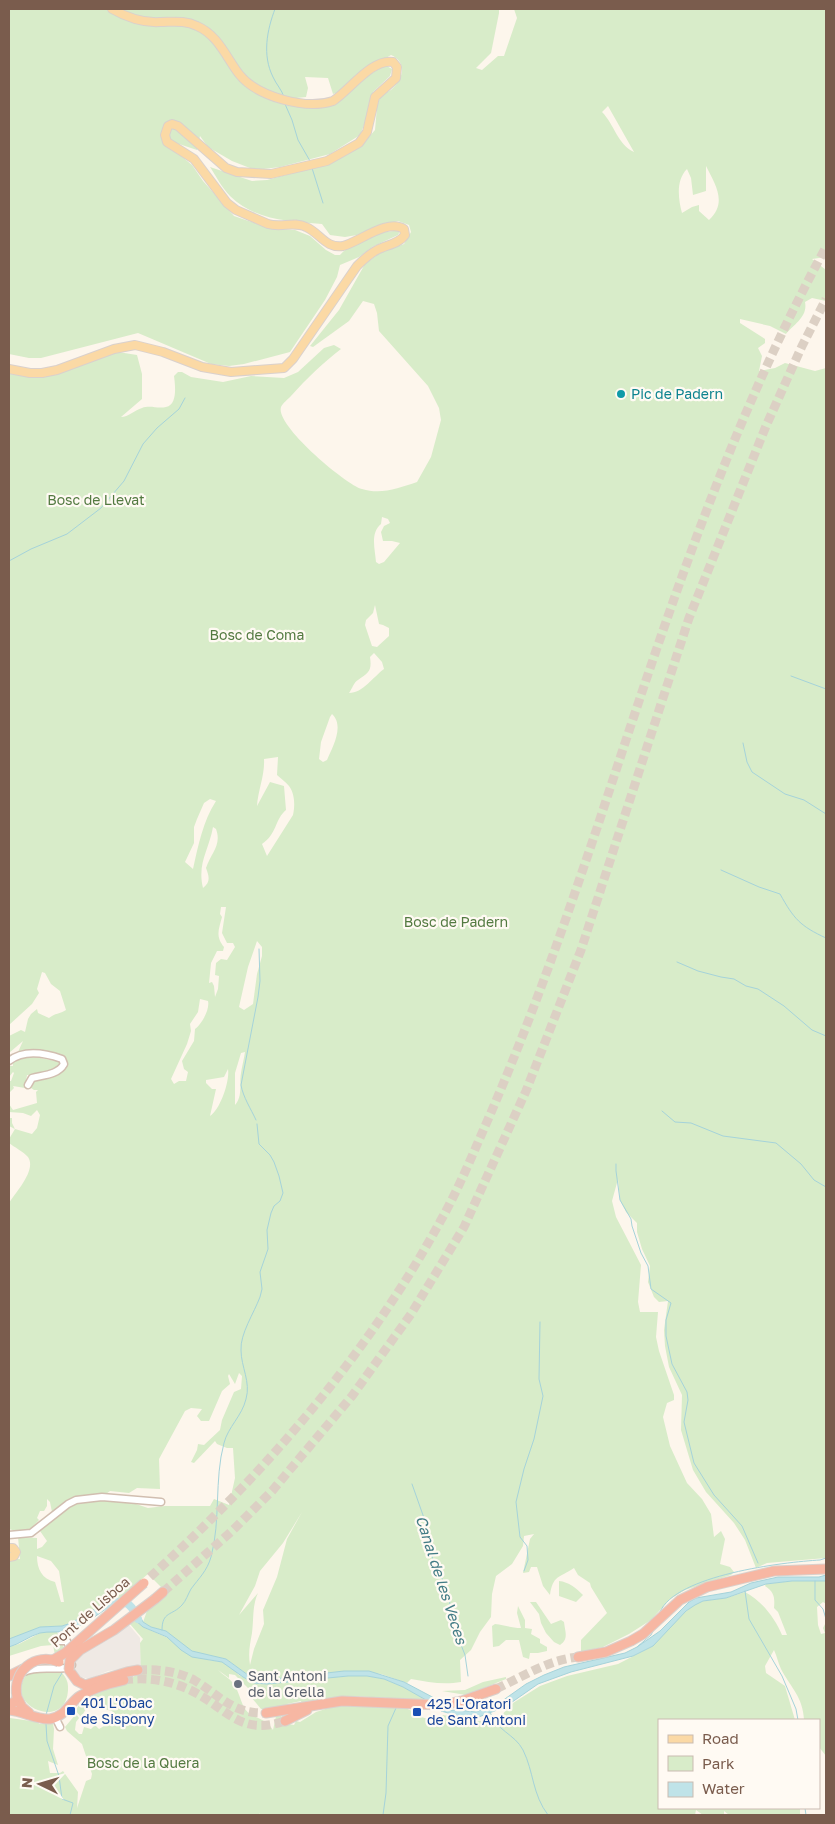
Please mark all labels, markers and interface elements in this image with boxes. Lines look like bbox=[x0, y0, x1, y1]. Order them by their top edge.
place label: Pic de Padern bbox=[631, 385, 723, 402]
marker: Pic de Padern bbox=[615, 388, 627, 400]
park label: Bosc de Llevat bbox=[47, 491, 145, 508]
park label: Bosc de Coma bbox=[210, 626, 304, 643]
park label: Bosc de Padern bbox=[404, 913, 508, 930]
water label: Canal de les Veces bbox=[413, 1513, 472, 1647]
street label: Pont de Lisboa bbox=[47, 1573, 133, 1651]
place label: Sant Antoni de la Grella bbox=[248, 1667, 327, 1700]
marker: Sant Antoni de la Grella bbox=[232, 1678, 244, 1690]
place label: 401 L'Obac de Sispony bbox=[81, 1694, 155, 1727]
place label: 425 L'Oratori de Sant Antoni bbox=[427, 1695, 526, 1728]
marker: 401 L'Obac de Sispony bbox=[65, 1705, 77, 1717]
marker: 425 L'Oratori de Sant Antoni bbox=[411, 1706, 423, 1718]
legend bbox=[658, 1719, 820, 1809]
text: Road bbox=[702, 1729, 739, 1747]
park label: Bosc de la Quera bbox=[87, 1754, 199, 1771]
text: Park bbox=[702, 1754, 735, 1772]
north arrow bbox=[15, 1759, 65, 1809]
text: N bbox=[18, 1777, 35, 1789]
text: Water bbox=[702, 1779, 745, 1797]

